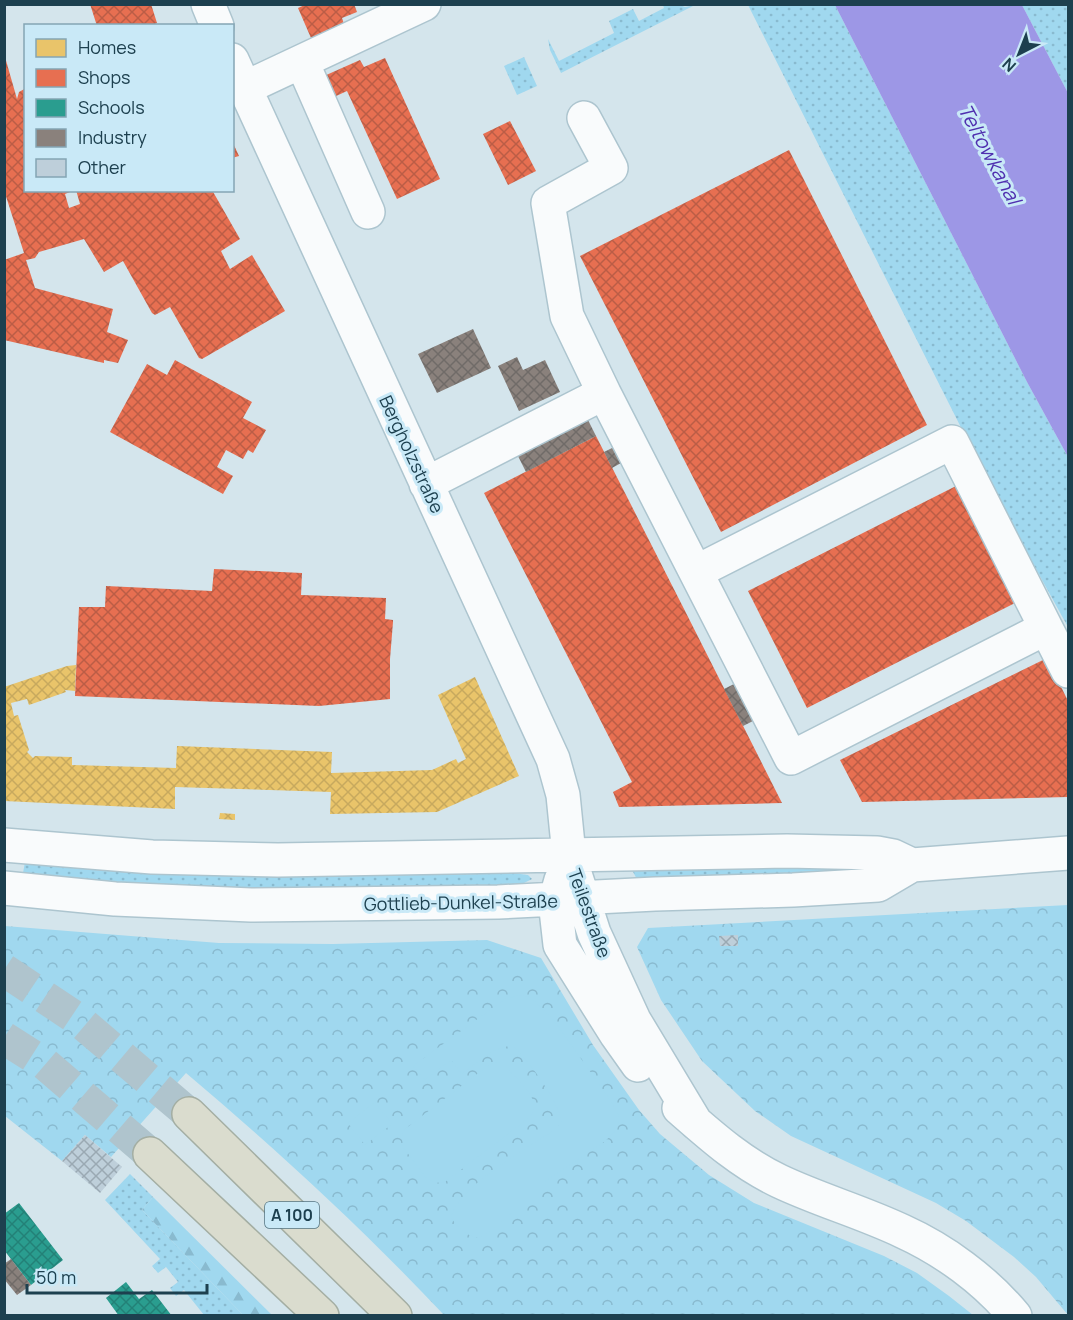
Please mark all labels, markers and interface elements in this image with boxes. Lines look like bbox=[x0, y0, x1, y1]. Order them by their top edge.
legend bbox=[24, 24, 234, 192]
north arrow bbox=[989, 24, 1049, 84]
text: Homes bbox=[78, 35, 136, 59]
text: N bbox=[997, 53, 1021, 77]
text: Shops bbox=[78, 65, 130, 89]
text: Schools bbox=[78, 95, 145, 119]
water label: Teltowkanal bbox=[952, 99, 1029, 211]
text: Industry bbox=[78, 125, 147, 149]
text: Other bbox=[78, 155, 126, 179]
street label: Bergholzstraße bbox=[374, 391, 450, 517]
street label: Teilestraße bbox=[563, 865, 617, 961]
street label: Gottlieb-Dunkel-Straße bbox=[364, 888, 558, 916]
road number: A 100 bbox=[265, 1202, 319, 1228]
scale bar bbox=[27, 1257, 207, 1295]
text: 50 m bbox=[36, 1265, 76, 1289]

